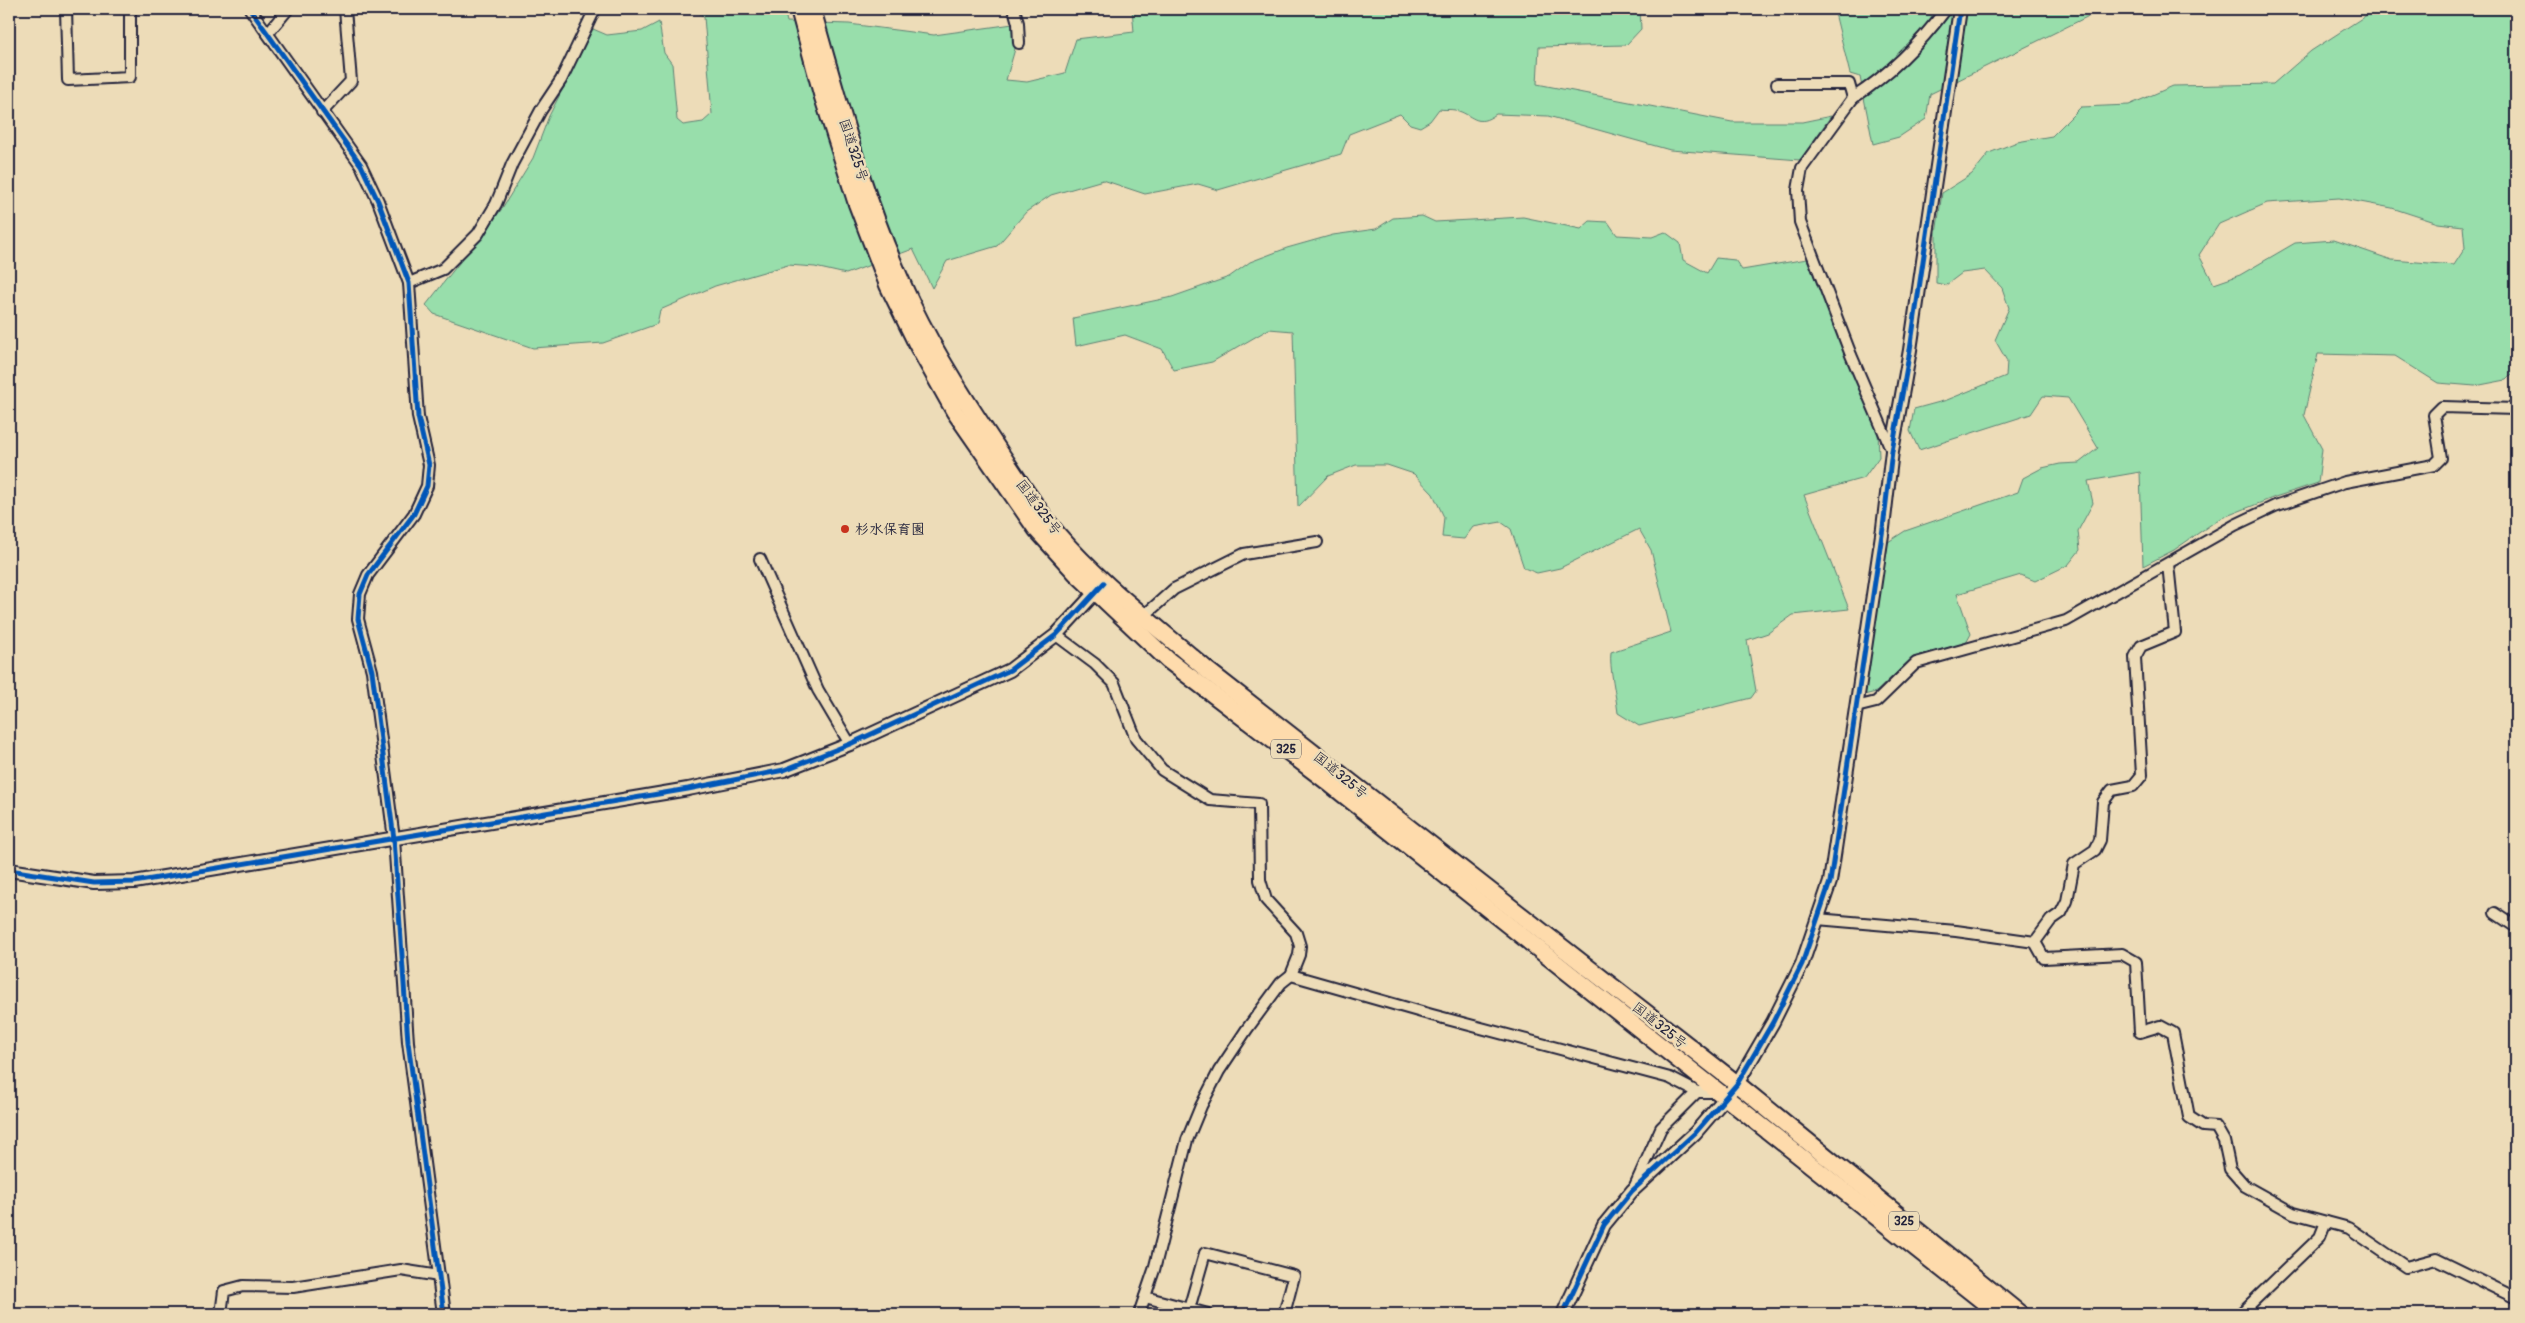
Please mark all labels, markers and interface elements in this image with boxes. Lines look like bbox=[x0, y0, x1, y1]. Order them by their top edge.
street label: 国道325号 bbox=[835, 117, 872, 184]
street label: 国道325号 bbox=[1012, 476, 1065, 538]
place label: 杉水保育園 bbox=[855, 521, 925, 538]
marker: 杉水保育園 bbox=[839, 523, 851, 535]
road number: 325 bbox=[1271, 740, 1301, 759]
street label: 国道325号 bbox=[1310, 748, 1371, 803]
street label: 国道325号 bbox=[1629, 999, 1691, 1052]
road number: 325 bbox=[1889, 1212, 1919, 1230]

